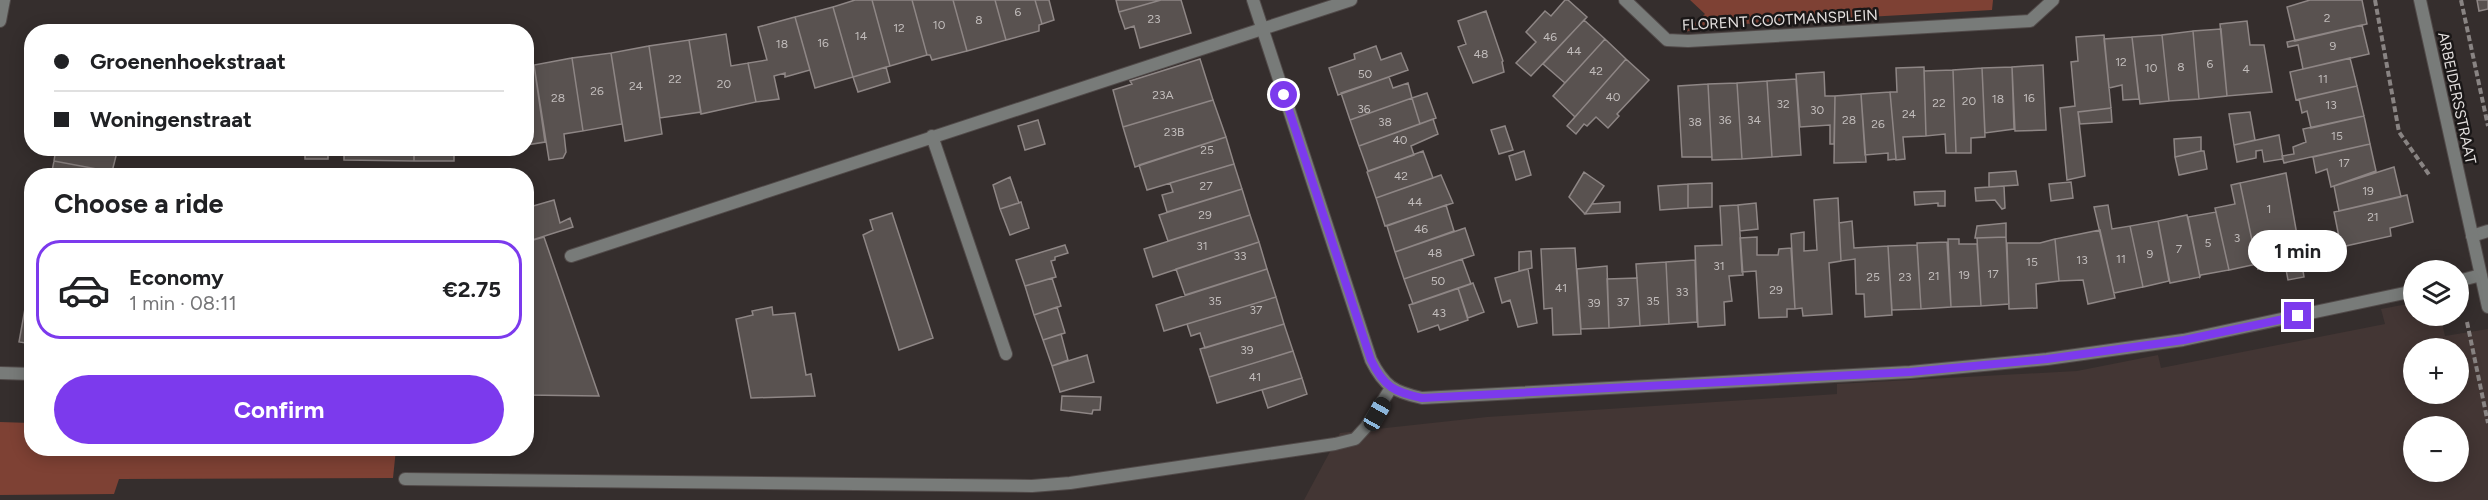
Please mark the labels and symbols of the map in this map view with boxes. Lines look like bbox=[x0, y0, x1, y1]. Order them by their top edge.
house number: 6 bbox=[1015, 5, 1022, 19]
street label: FLORENT COOTMANSPLEIN bbox=[1682, 6, 1878, 34]
house number: 2 bbox=[2324, 11, 2330, 25]
house number: 23 bbox=[1147, 12, 1161, 26]
house number: 8 bbox=[975, 13, 983, 27]
house number: 10 bbox=[933, 18, 946, 32]
house number: 12 bbox=[893, 21, 905, 35]
house number: 14 bbox=[855, 29, 868, 43]
house number: 46 bbox=[1543, 30, 1557, 44]
street label: ARBEIDERSSTRAAT bbox=[2434, 30, 2480, 166]
house number: 16 bbox=[817, 36, 829, 50]
house number: 18 bbox=[776, 37, 788, 51]
house number: 9 bbox=[2330, 39, 2337, 53]
house number: 44 bbox=[1567, 44, 1582, 58]
house number: 48 bbox=[1474, 47, 1488, 61]
house number: 12 bbox=[2115, 55, 2127, 69]
house number: 6 bbox=[2207, 57, 2214, 71]
house number: 8 bbox=[2177, 60, 2185, 74]
house number: 10 bbox=[2145, 61, 2158, 75]
house number: 4 bbox=[2242, 62, 2250, 76]
house number: 42 bbox=[1589, 64, 1603, 78]
house number: 50 bbox=[1358, 67, 1373, 81]
house number: 22 bbox=[668, 72, 682, 86]
house number: 11 bbox=[2318, 72, 2328, 86]
house number: 20 bbox=[717, 77, 732, 91]
house number: 24 bbox=[629, 79, 644, 93]
route start bbox=[1270, 81, 1297, 108]
house number: 26 bbox=[590, 84, 604, 98]
house number: 23A bbox=[1152, 88, 1174, 102]
house number: 40 bbox=[1605, 90, 1621, 104]
house number: 28 bbox=[551, 91, 565, 105]
house number: 16 bbox=[2023, 91, 2035, 105]
house number: 18 bbox=[1992, 92, 2004, 106]
house number: 20 bbox=[1962, 94, 1977, 108]
house number: 22 bbox=[1932, 96, 1946, 110]
house number: 32 bbox=[1776, 97, 1790, 111]
house number: 13 bbox=[2325, 98, 2337, 112]
house number: 36 bbox=[1357, 102, 1371, 116]
house number: 30 bbox=[1810, 103, 1824, 117]
house number: 24 bbox=[1902, 107, 1917, 121]
house number: 36 bbox=[1718, 113, 1732, 127]
house number: 34 bbox=[1747, 113, 1762, 127]
house number: 28 bbox=[1842, 113, 1856, 127]
house number: 38 bbox=[1378, 115, 1392, 129]
house number: 38 bbox=[1688, 115, 1702, 129]
house number: 26 bbox=[1871, 117, 1885, 131]
house number: 23B bbox=[1164, 125, 1184, 139]
house number: 15 bbox=[2331, 129, 2343, 143]
house number: 40 bbox=[1392, 133, 1408, 147]
house number: 25 bbox=[1200, 143, 1214, 157]
house number: 17 bbox=[2338, 156, 2350, 170]
house number: 42 bbox=[1394, 169, 1408, 183]
house number: 27 bbox=[1199, 179, 1213, 193]
house number: 19 bbox=[2362, 184, 2374, 198]
house number: 44 bbox=[1408, 195, 1423, 209]
house number: 1 bbox=[2267, 202, 2271, 216]
house number: 29 bbox=[1198, 208, 1212, 222]
house number: 21 bbox=[2367, 210, 2379, 224]
house number: 46 bbox=[1414, 222, 1428, 236]
callout: 1 min bbox=[2248, 229, 2348, 271]
house number: 3 bbox=[2234, 231, 2240, 245]
house number: 5 bbox=[2205, 236, 2212, 250]
house number: 31 bbox=[1196, 239, 1208, 253]
house number: 7 bbox=[2176, 242, 2183, 256]
house number: 48 bbox=[1428, 246, 1442, 260]
house number: 9 bbox=[2147, 247, 2154, 261]
house number: 33 bbox=[1233, 249, 1247, 263]
house number: 11 bbox=[2116, 252, 2126, 266]
house number: 13 bbox=[2076, 253, 2088, 267]
house number: 15 bbox=[2026, 255, 2038, 269]
house number: 31 bbox=[1713, 259, 1725, 273]
house number: 17 bbox=[1987, 267, 1999, 281]
house number: 19 bbox=[1958, 268, 1970, 282]
house number: 21 bbox=[1928, 269, 1940, 283]
house number: 25 bbox=[1866, 270, 1880, 284]
house number: 23 bbox=[1898, 270, 1912, 284]
house number: 50 bbox=[1431, 274, 1446, 288]
house number: 41 bbox=[1555, 281, 1567, 295]
house number: 29 bbox=[1769, 283, 1783, 297]
house number: 33 bbox=[1675, 285, 1689, 299]
house number: 35 bbox=[1208, 294, 1222, 308]
house number: 35 bbox=[1646, 294, 1660, 308]
house number: 37 bbox=[1617, 295, 1630, 309]
house number: 39 bbox=[1587, 296, 1601, 310]
route end bbox=[2284, 302, 2311, 329]
house number: 37 bbox=[1250, 303, 1263, 317]
house number: 43 bbox=[1432, 306, 1446, 320]
house number: 39 bbox=[1240, 343, 1254, 357]
house number: 41 bbox=[1249, 370, 1261, 384]
car bbox=[1360, 394, 1394, 434]

